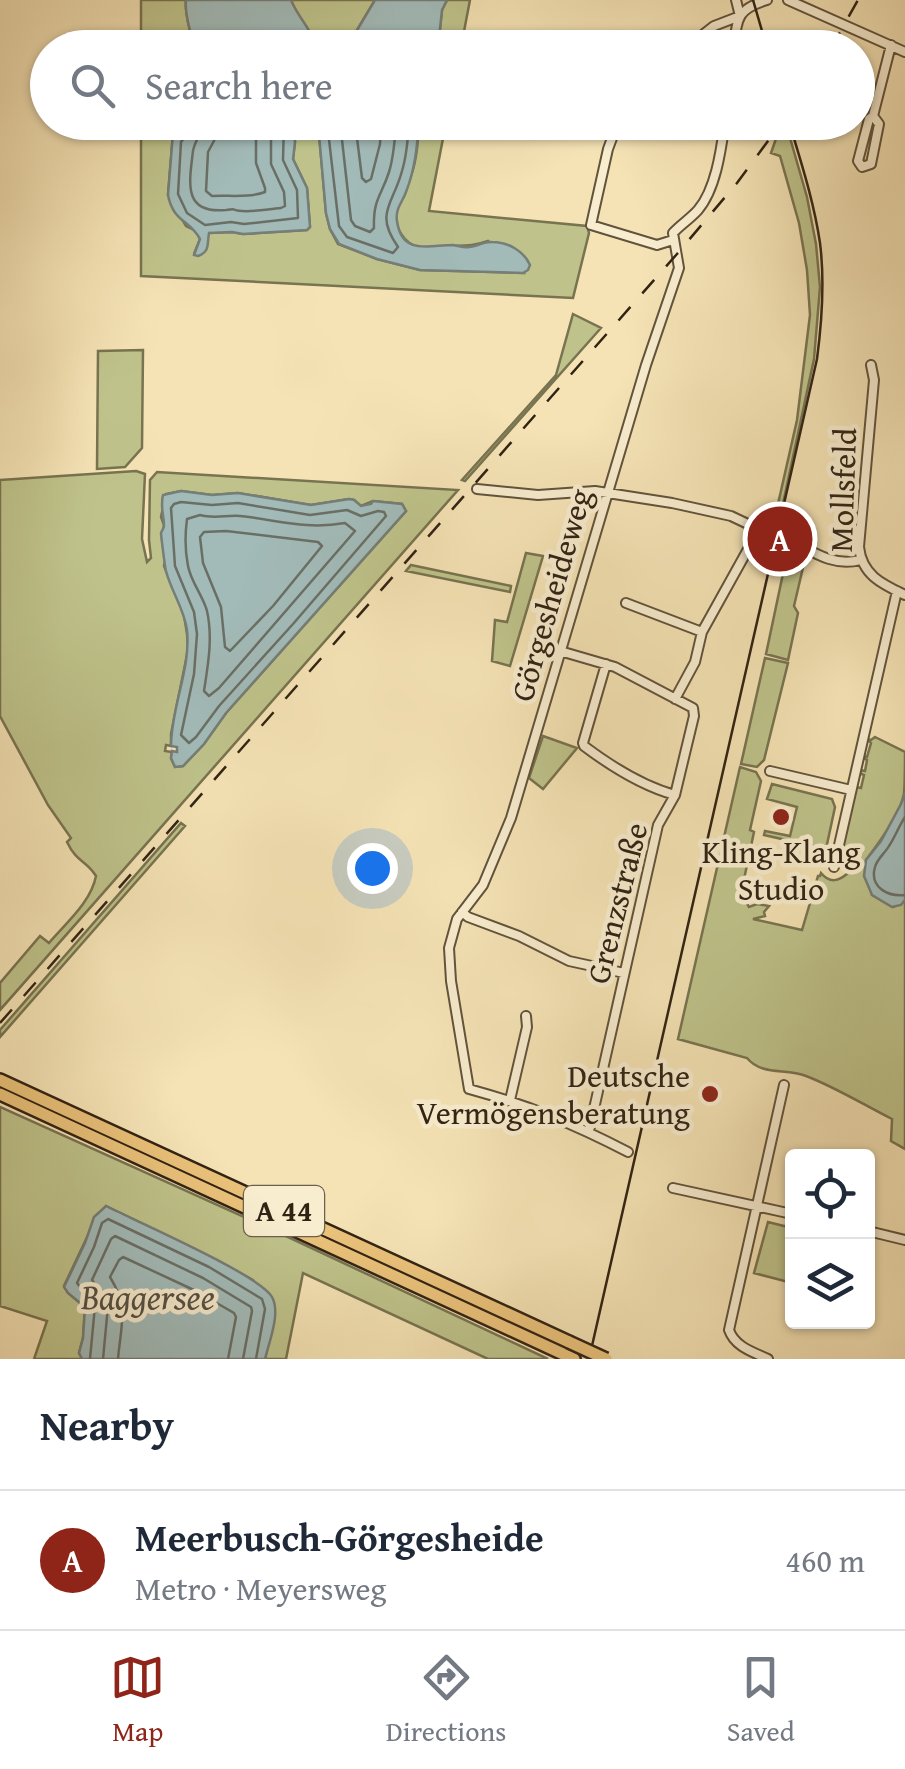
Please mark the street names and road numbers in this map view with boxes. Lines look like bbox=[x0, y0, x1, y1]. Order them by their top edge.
street label: Mollsfeld bbox=[817, 427, 868, 553]
street label: Görgesheideweg bbox=[498, 483, 603, 707]
street label: Grenzstraße bbox=[574, 817, 659, 988]
road number: A 44 bbox=[244, 1186, 324, 1236]

